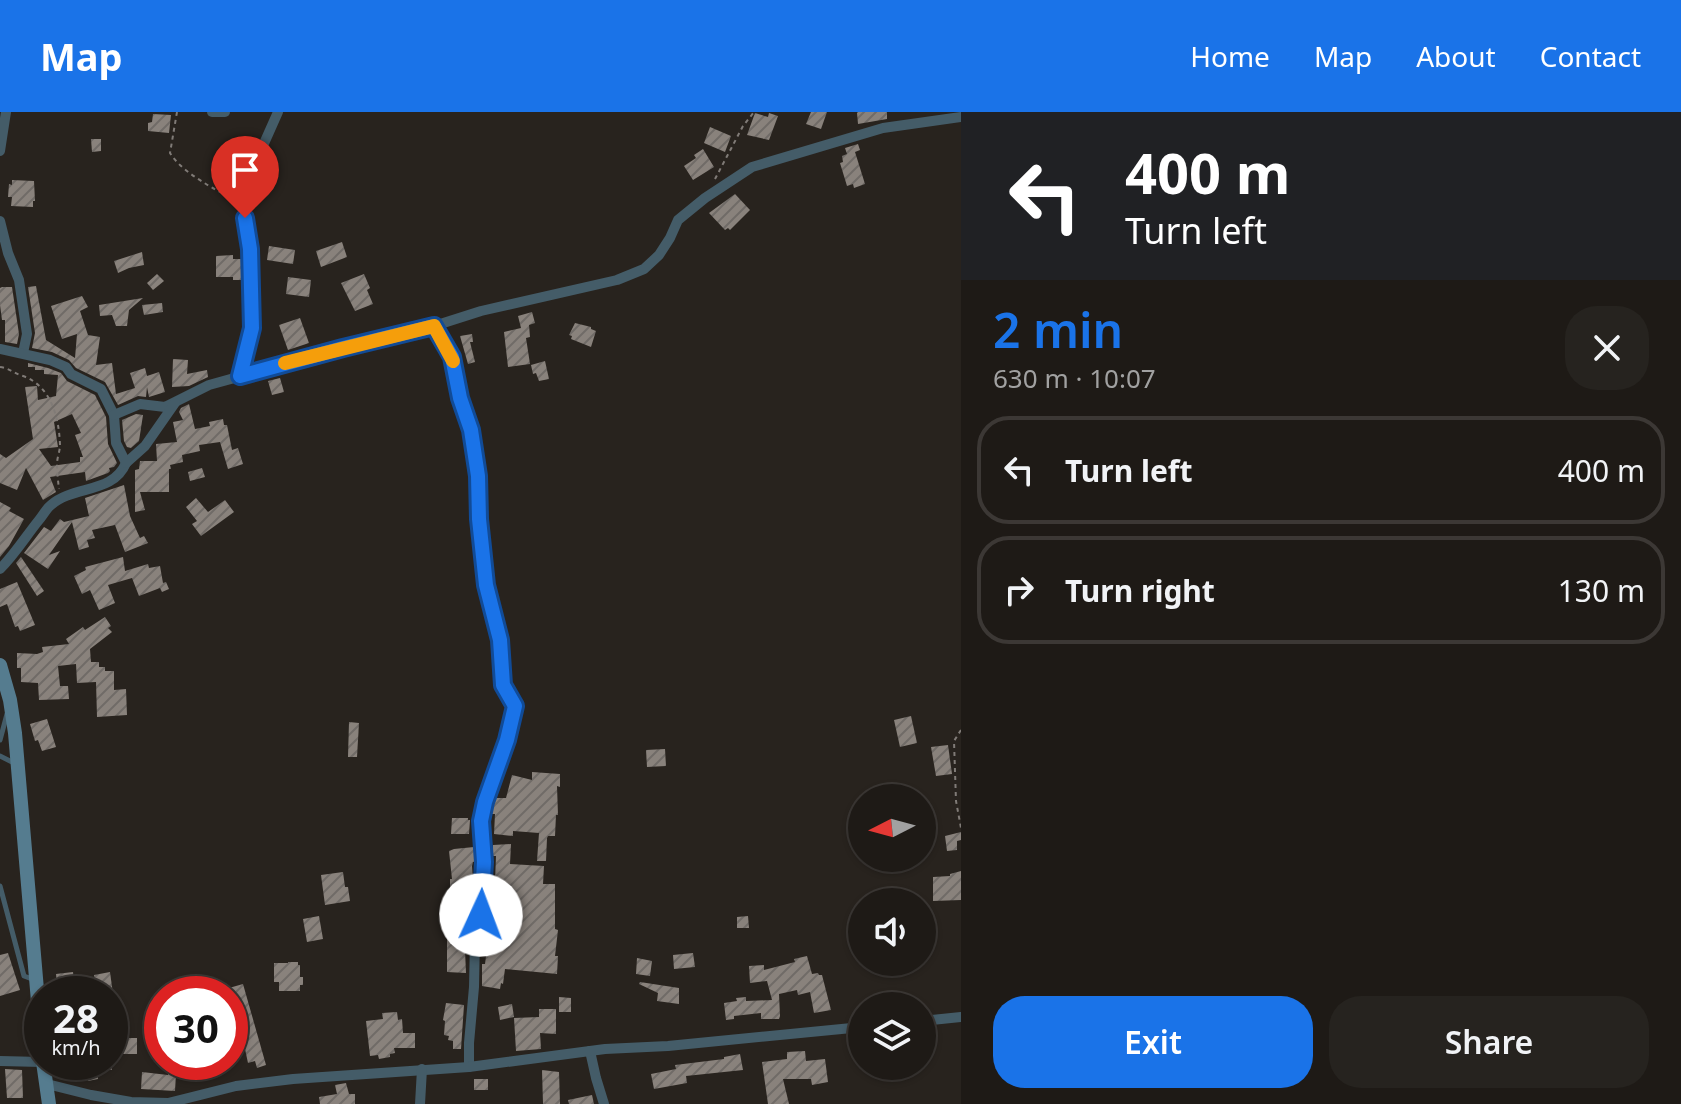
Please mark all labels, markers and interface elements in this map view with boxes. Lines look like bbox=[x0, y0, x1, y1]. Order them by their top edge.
text: Map bbox=[40, 30, 123, 82]
text: Home bbox=[1190, 37, 1270, 75]
text: Map bbox=[1314, 37, 1372, 75]
text: About bbox=[1416, 37, 1496, 75]
text: Contact bbox=[1540, 37, 1641, 75]
text: 400 m bbox=[1125, 134, 1290, 210]
pin bbox=[211, 136, 279, 218]
icon: left bbox=[993, 144, 1097, 248]
icon: arrive bbox=[223, 148, 267, 192]
text: Turn left bbox=[1125, 206, 1267, 255]
text: 2 min bbox=[993, 297, 1123, 362]
button: close bbox=[1565, 306, 1649, 390]
text: 630 m · 10:07 bbox=[993, 360, 1156, 396]
icon: left bbox=[997, 448, 1041, 492]
text: Turn left bbox=[1065, 450, 1193, 491]
text: 400 m bbox=[1558, 450, 1645, 491]
icon: right bbox=[997, 568, 1041, 612]
text: Turn right bbox=[1065, 570, 1215, 611]
text: 130 m bbox=[1558, 570, 1645, 611]
north arrow bbox=[848, 784, 936, 872]
map controls bbox=[848, 784, 936, 1080]
position arrow bbox=[439, 873, 523, 957]
button: sound bbox=[848, 888, 936, 976]
speed limit sign: 30 bbox=[144, 976, 248, 1080]
text: 28 bbox=[53, 990, 99, 1045]
button: layers bbox=[848, 992, 936, 1080]
button: Exit bbox=[993, 996, 1313, 1088]
button: Share bbox=[1329, 996, 1649, 1088]
text: km/h bbox=[51, 1034, 101, 1061]

